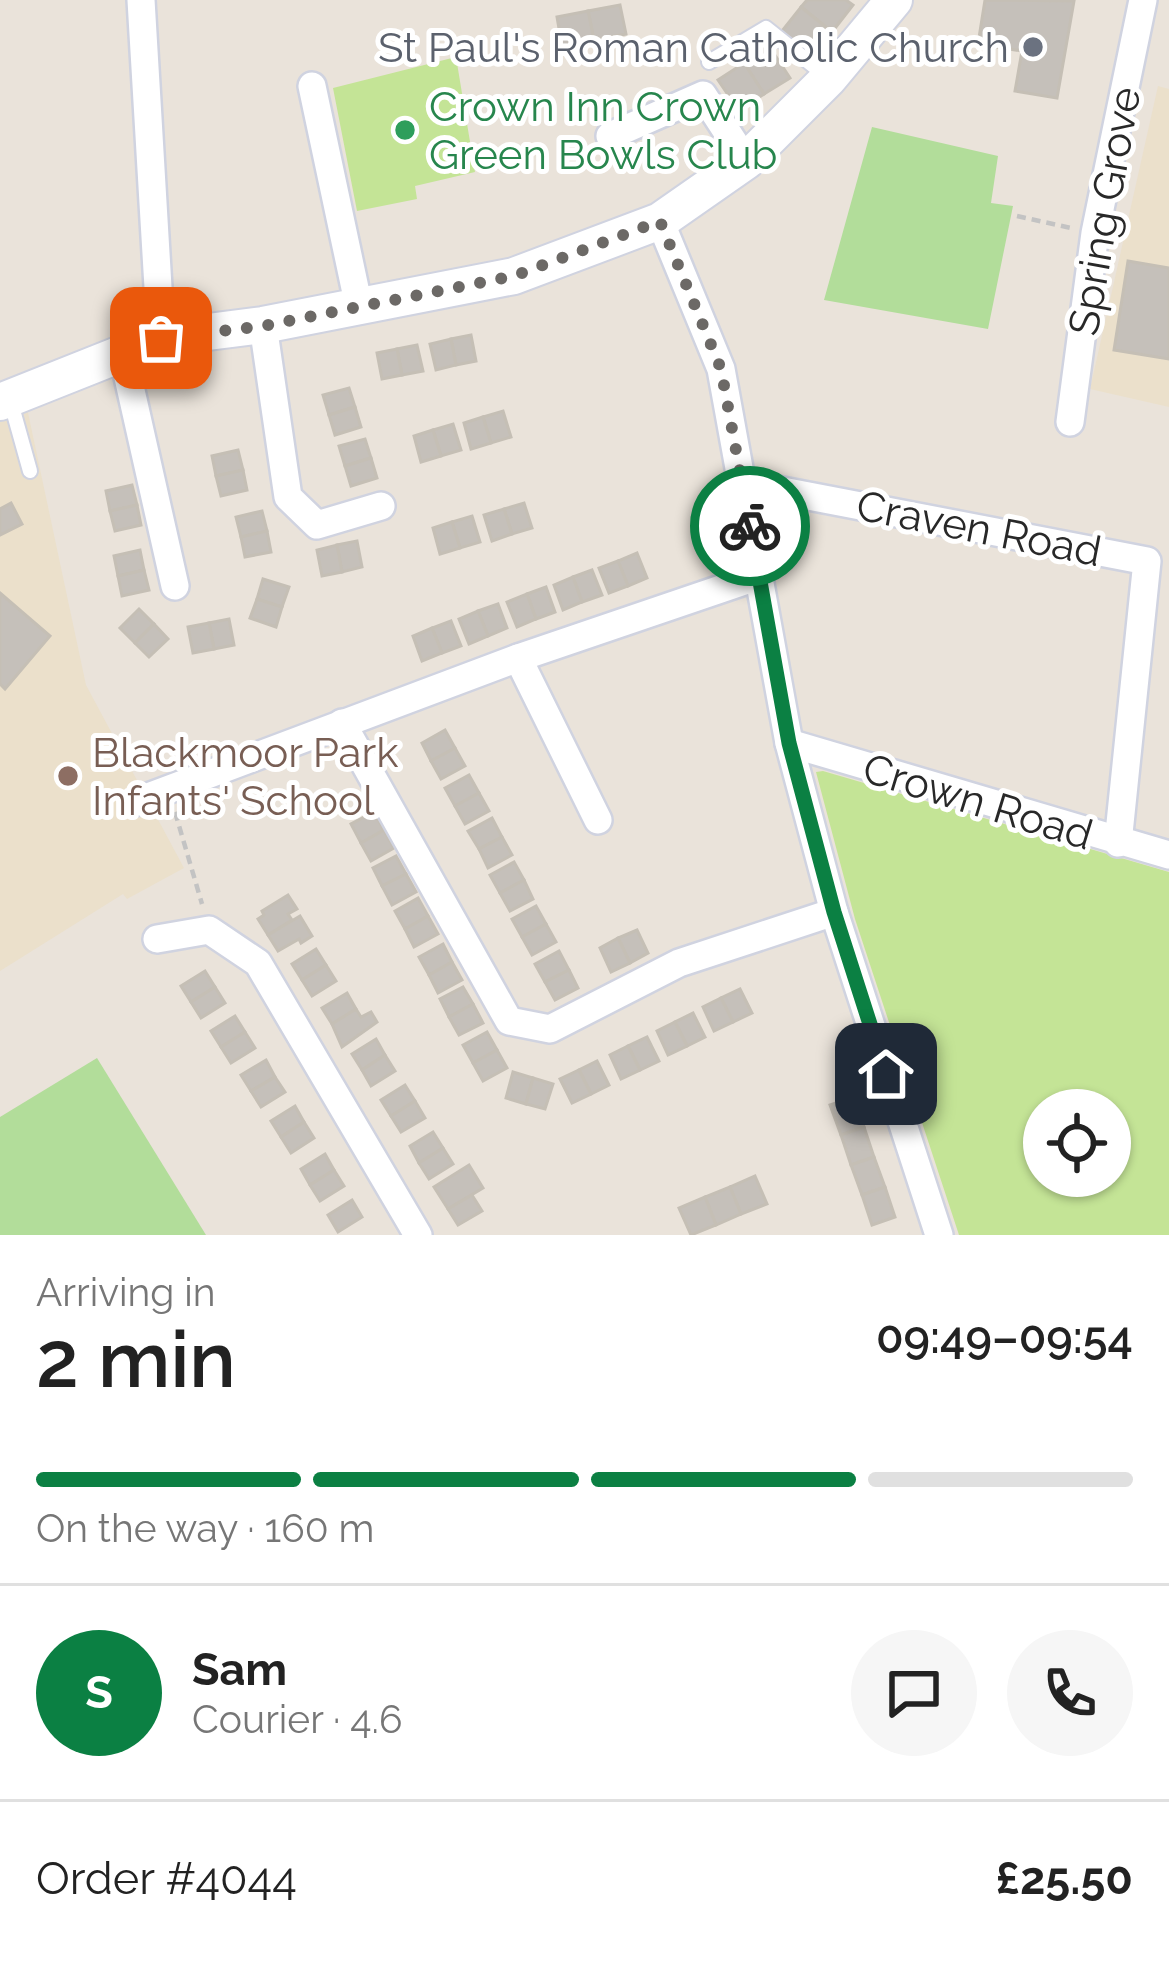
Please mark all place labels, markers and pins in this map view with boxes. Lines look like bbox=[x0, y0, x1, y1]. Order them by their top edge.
place label: St Paul's Roman Catholic Church bbox=[378, 23, 1009, 72]
marker: St Paul's Roman Catholic Church bbox=[1020, 34, 1046, 60]
place label: Crown Inn Crown Green Bowls Club bbox=[429, 82, 778, 179]
marker: Crown Inn Crown Green Bowls Club bbox=[392, 117, 418, 143]
pin bbox=[110, 287, 212, 389]
place label: Blackmoor Park Infants' School bbox=[92, 728, 398, 825]
marker: Blackmoor Park Infants' School bbox=[55, 763, 81, 789]
pin bbox=[835, 1023, 937, 1125]

